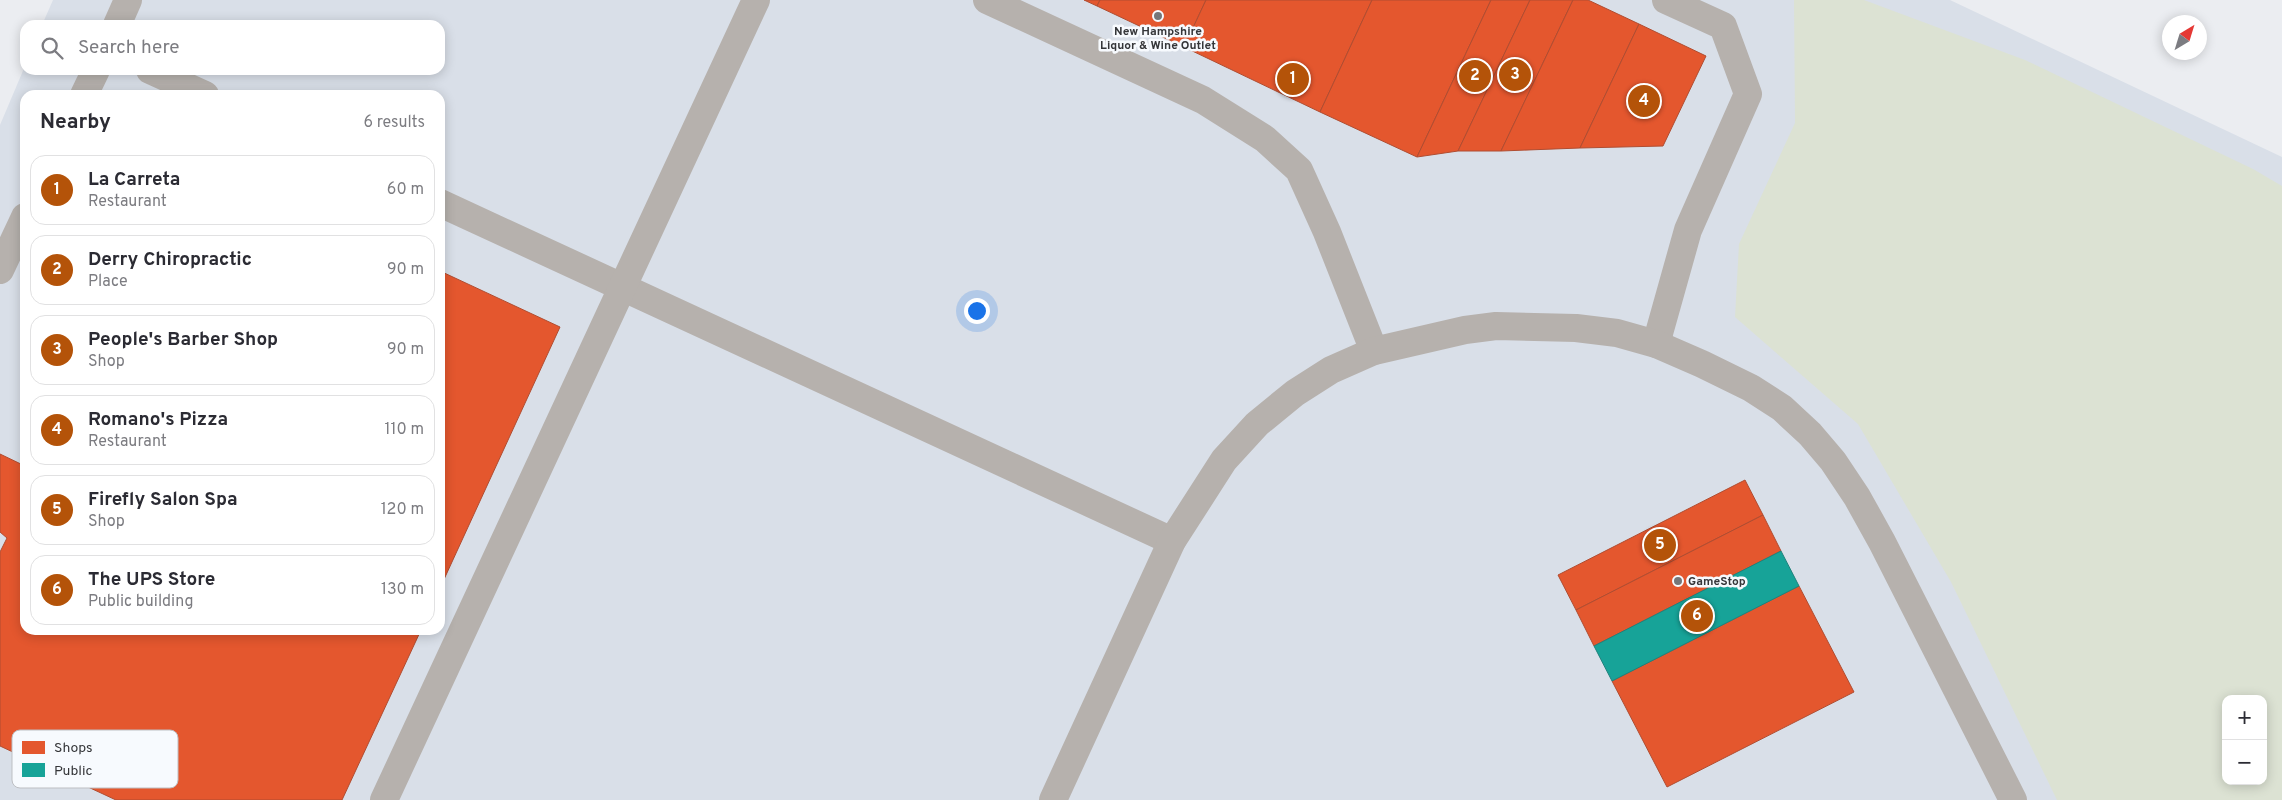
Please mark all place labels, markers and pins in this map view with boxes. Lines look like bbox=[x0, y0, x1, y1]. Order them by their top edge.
marker: New Hampshire Liquor & Wine Outlet bbox=[1152, 10, 1164, 22]
place label: New Hampshire Liquor & Wine Outlet bbox=[1100, 24, 1216, 54]
pin: 3 bbox=[1499, 56, 1531, 94]
pin: 2 bbox=[1459, 57, 1491, 95]
pin: 1 bbox=[1277, 60, 1309, 98]
pin: 4 bbox=[1628, 82, 1660, 120]
pin: 5 bbox=[1644, 526, 1676, 564]
place label: GameStop bbox=[1688, 574, 1746, 590]
marker: GameStop bbox=[1672, 575, 1684, 587]
pin: 6 bbox=[1681, 597, 1713, 635]

